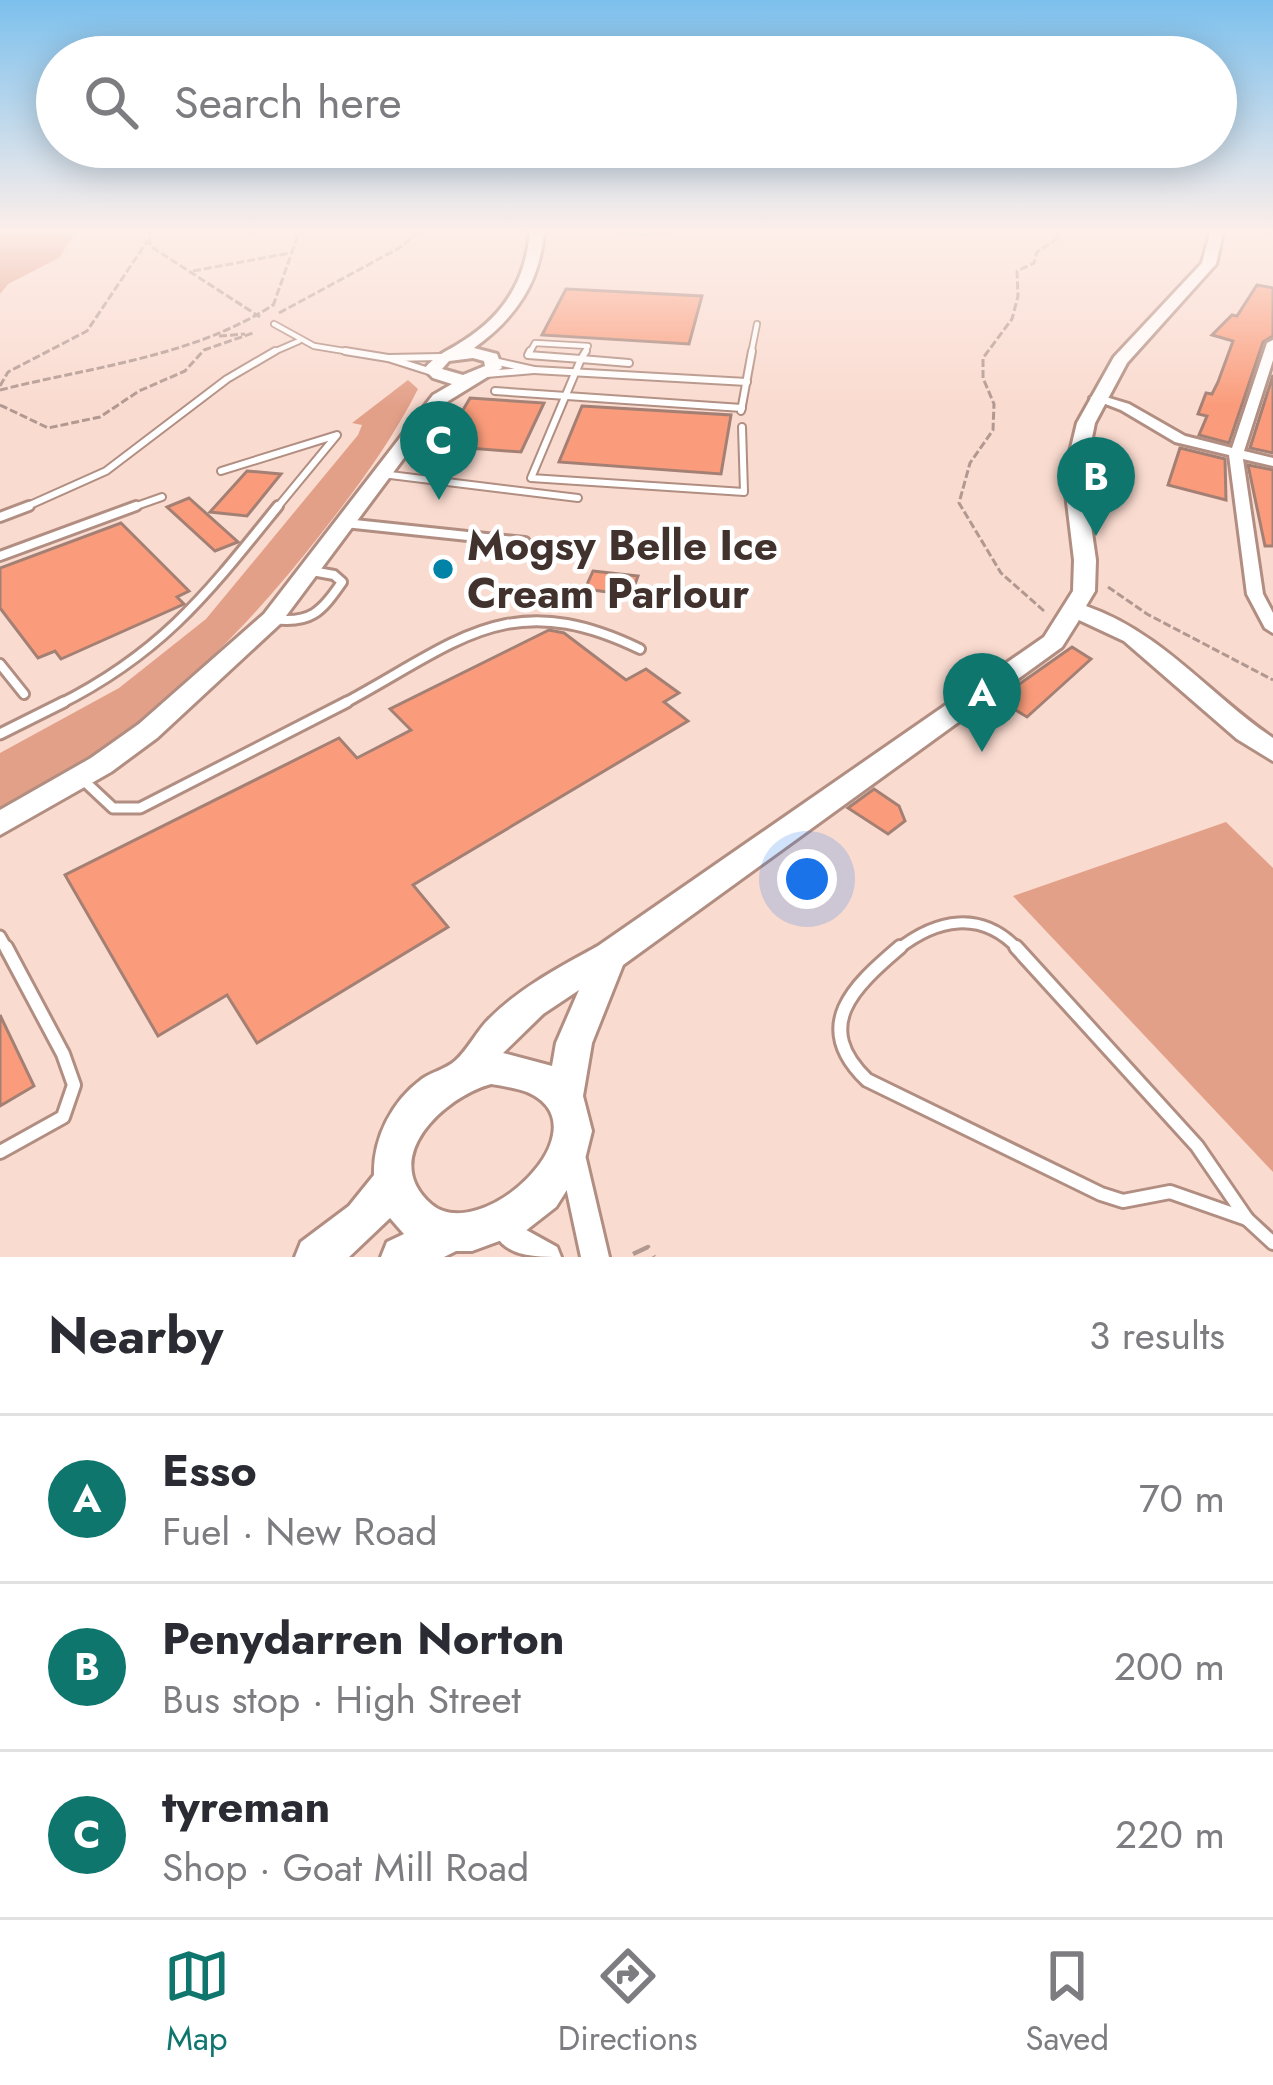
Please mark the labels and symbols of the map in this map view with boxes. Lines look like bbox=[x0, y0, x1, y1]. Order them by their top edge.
pin: C bbox=[400, 401, 478, 500]
pin: B bbox=[1057, 437, 1135, 536]
place label: Mogsy Belle Ice Cream Parlour bbox=[467, 515, 778, 624]
marker: Mogsy Belle Ice Cream Parlour bbox=[430, 556, 456, 582]
pin: A bbox=[943, 653, 1021, 752]
your location bbox=[777, 849, 837, 909]

